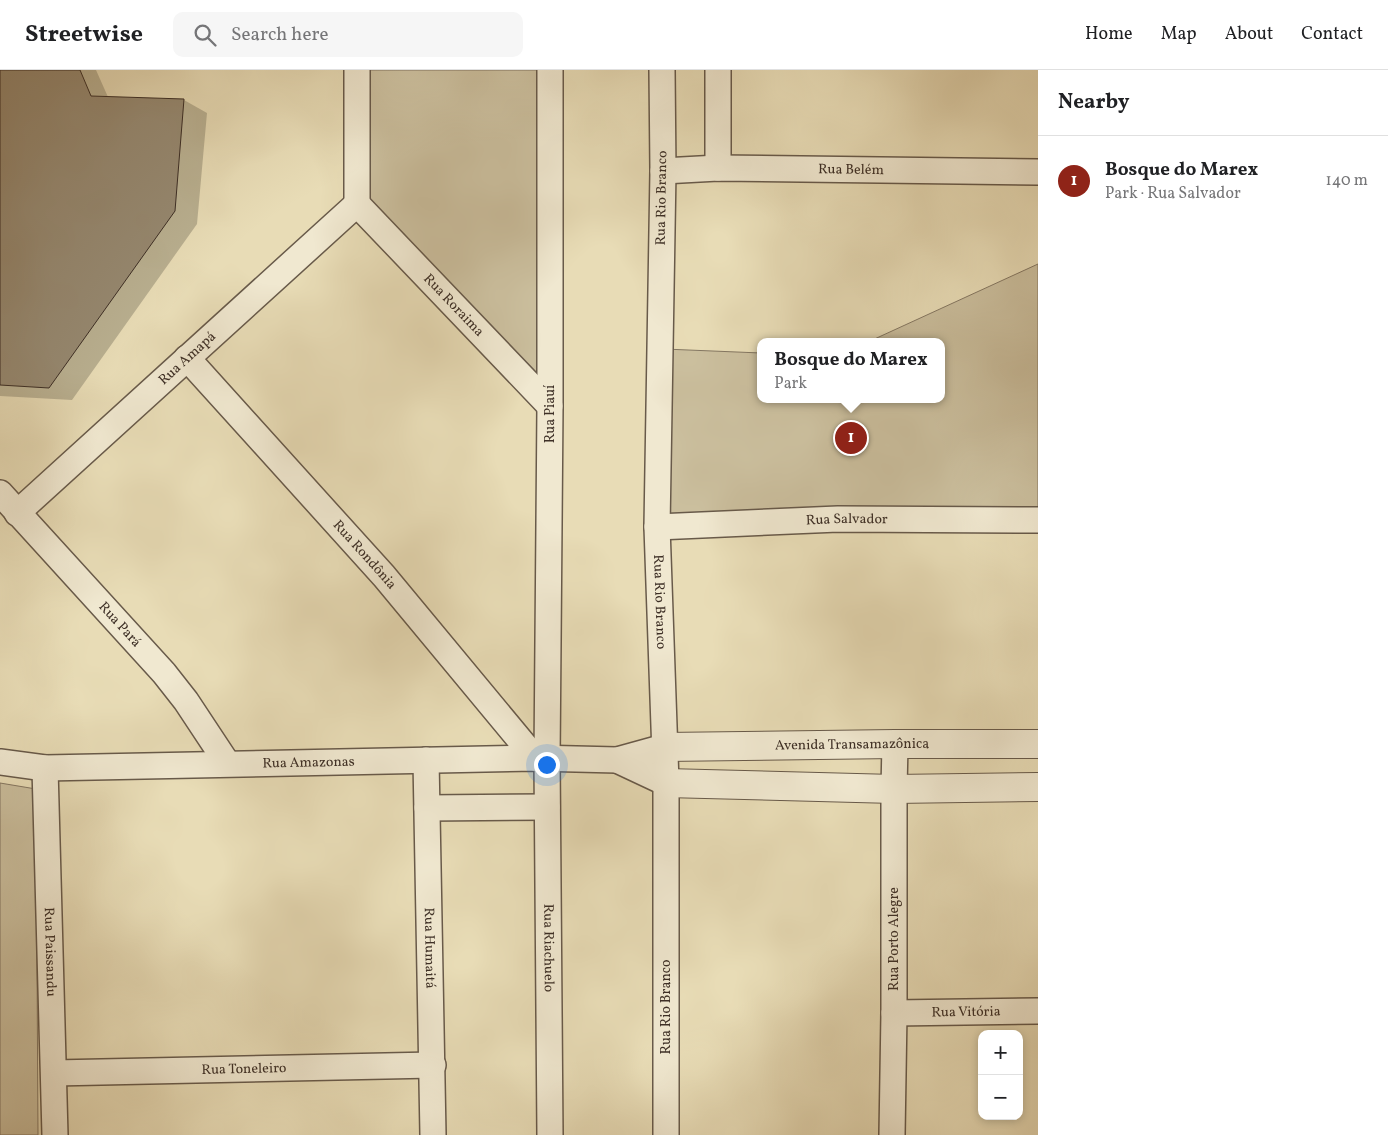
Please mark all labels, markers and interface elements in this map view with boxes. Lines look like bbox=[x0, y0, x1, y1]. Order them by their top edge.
search box bbox=[173, 12, 523, 57]
text: Streetwise bbox=[25, 18, 143, 52]
icon: search bbox=[191, 21, 219, 49]
text: Search here bbox=[231, 22, 328, 48]
text: Home bbox=[1085, 22, 1133, 47]
text: Map bbox=[1161, 22, 1197, 47]
text: About bbox=[1225, 22, 1273, 47]
text: Contact bbox=[1301, 22, 1363, 47]
text: Nearby bbox=[1058, 88, 1129, 117]
street label: Rua Rio Branco bbox=[652, 150, 672, 246]
text: Bosque do Marex bbox=[1105, 157, 1258, 183]
street label: Rua Belém bbox=[818, 160, 884, 180]
text: 1 bbox=[1071, 170, 1077, 192]
text: 140 m bbox=[1326, 170, 1368, 192]
text: Park · Rua Salvador bbox=[1105, 183, 1241, 205]
street label: Rua Roraima bbox=[419, 270, 488, 341]
street label: Rua Amapá bbox=[154, 327, 220, 389]
popup bbox=[757, 338, 945, 403]
text: Bosque do Marex bbox=[774, 347, 928, 373]
text: Park bbox=[774, 373, 807, 395]
street label: Rua Piauí bbox=[541, 384, 560, 443]
pin: 1 bbox=[835, 419, 867, 457]
street label: Rua Salvador bbox=[806, 509, 888, 530]
street label: Rua Rondônia bbox=[328, 516, 401, 593]
street label: Rua Rio Branco bbox=[648, 554, 671, 650]
street label: Rua Pará bbox=[94, 598, 146, 651]
street label: Avenida Transamazônica bbox=[775, 734, 929, 755]
street label: Rua Amazonas bbox=[262, 752, 355, 773]
your location bbox=[534, 752, 560, 778]
street label: Rua Porto Alegre bbox=[885, 887, 904, 991]
street label: Rua Riachuelo bbox=[539, 904, 558, 992]
street label: Rua Paissandu bbox=[39, 907, 61, 997]
street label: Rua Humaitá bbox=[419, 907, 440, 989]
street label: Rua Rio Branco bbox=[657, 960, 676, 1054]
street label: Rua Vitória bbox=[931, 1002, 1001, 1022]
map controls bbox=[978, 1030, 1023, 1120]
button: + bbox=[978, 1030, 1023, 1075]
street label: Rua Toneleiro bbox=[201, 1059, 287, 1079]
button: − bbox=[978, 1075, 1023, 1120]

